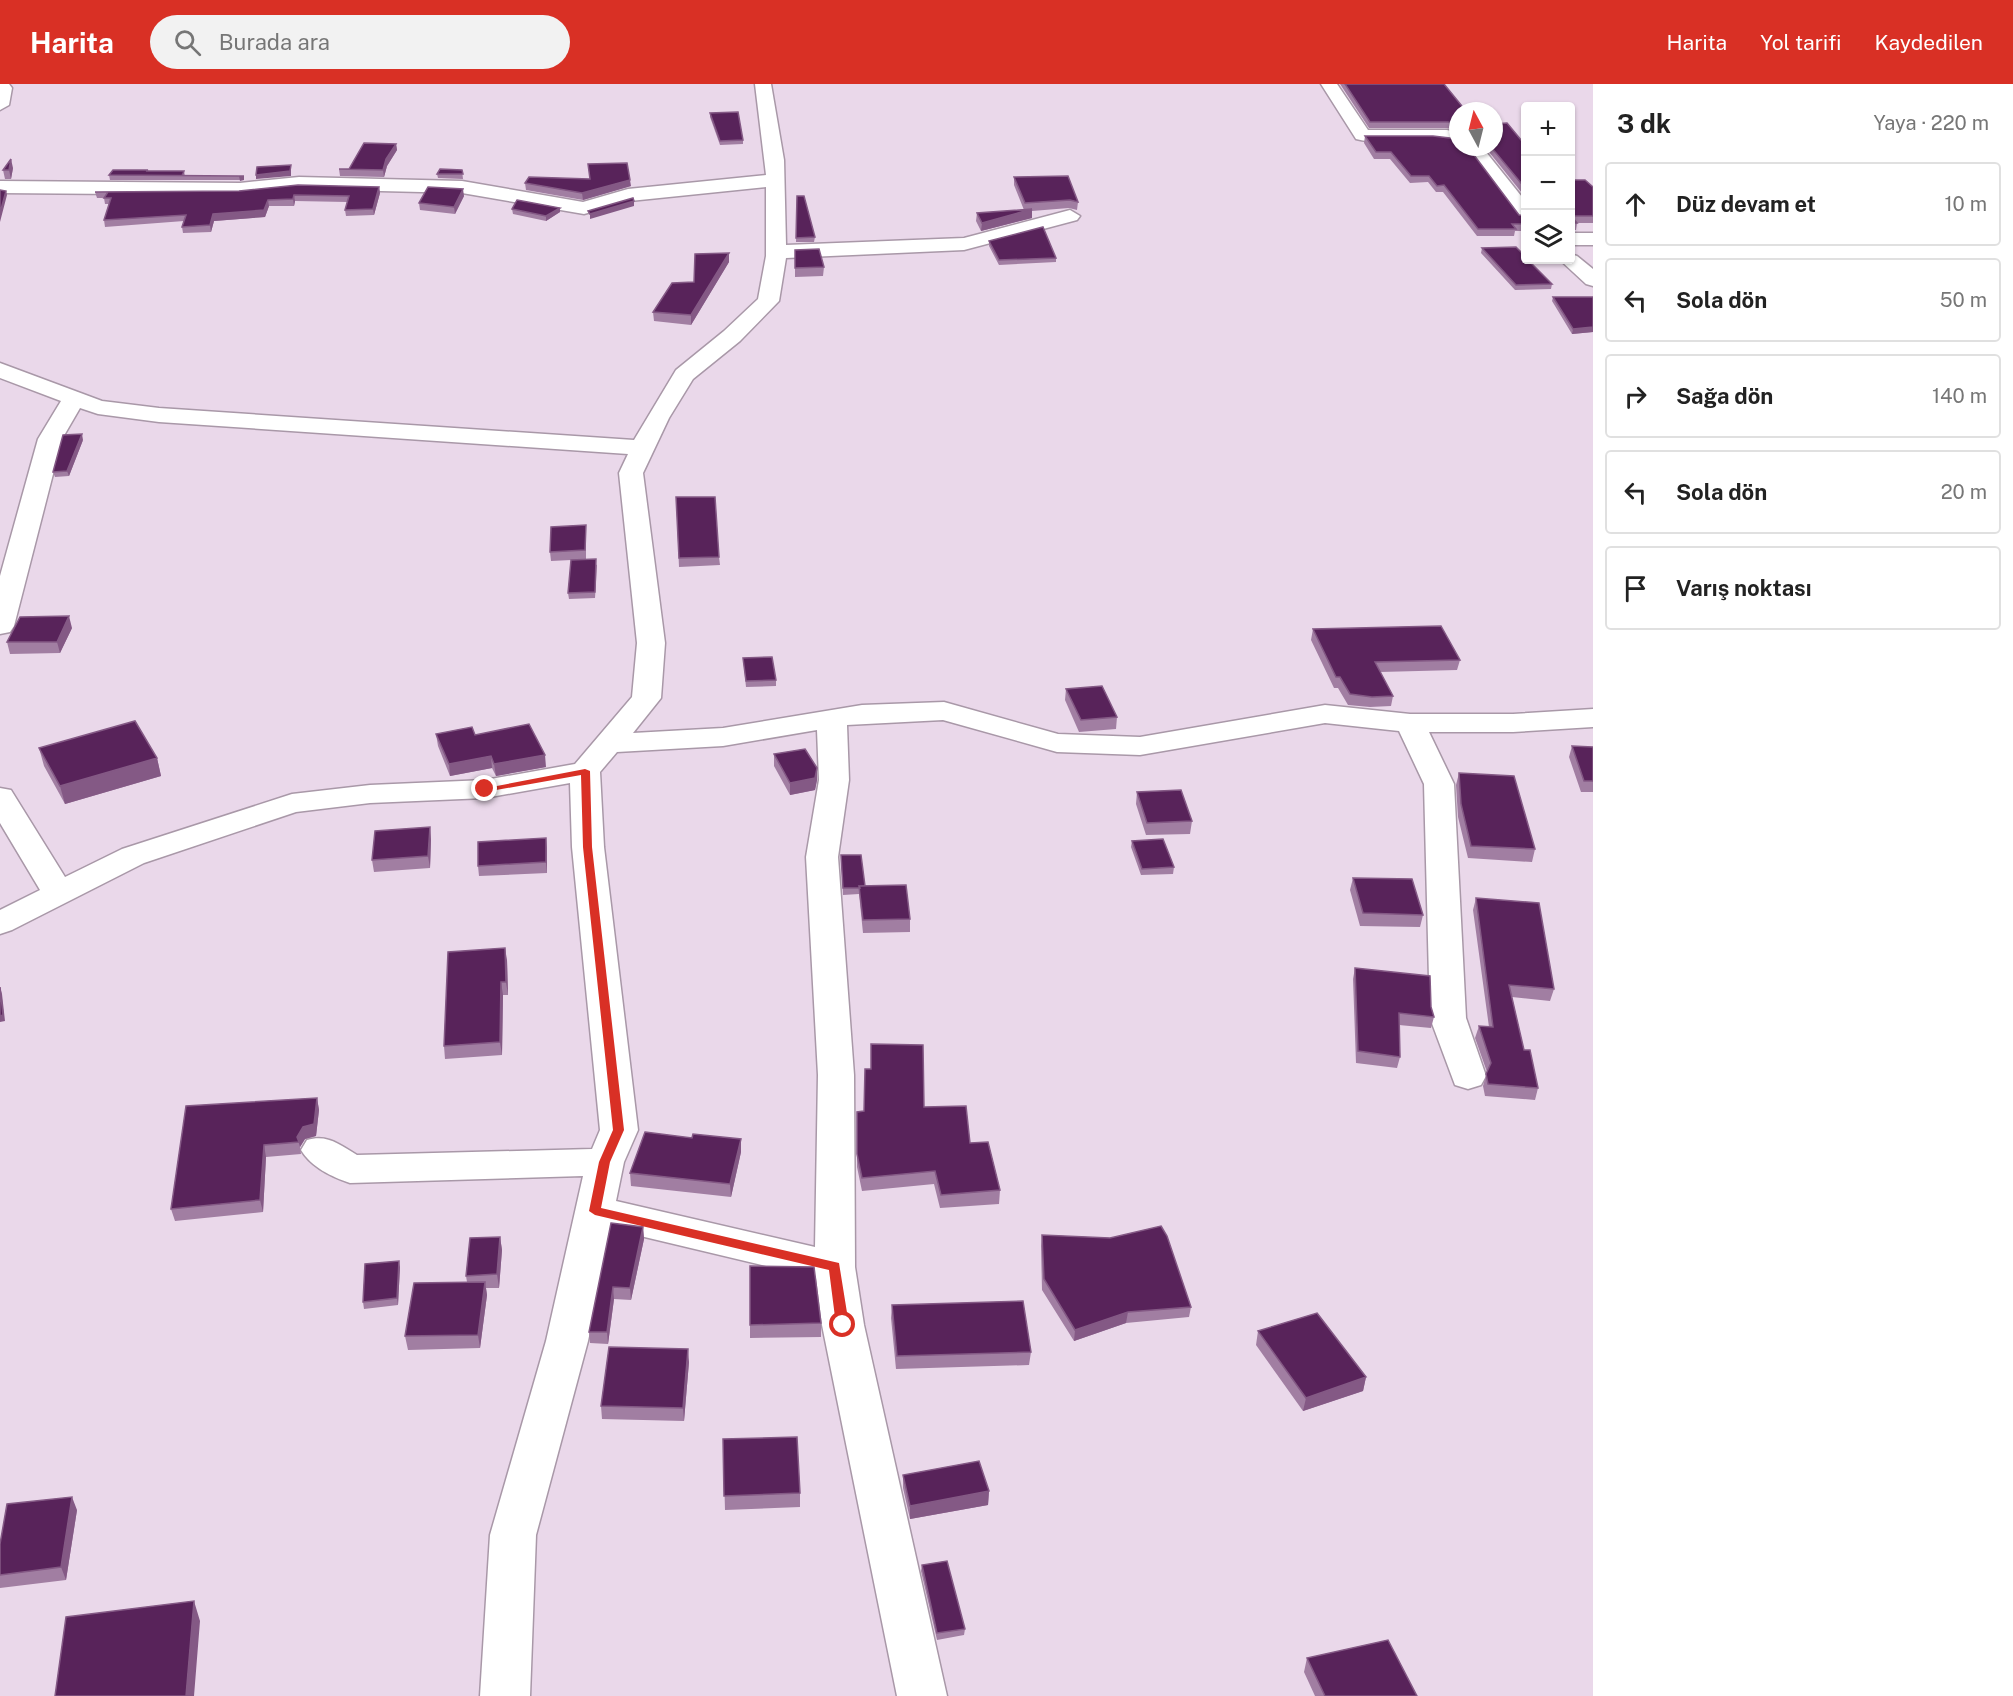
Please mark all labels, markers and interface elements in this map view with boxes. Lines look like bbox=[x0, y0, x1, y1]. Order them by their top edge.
search box bbox=[150, 15, 570, 69]
text: Harita bbox=[30, 26, 114, 59]
icon: search bbox=[171, 26, 204, 59]
text: Burada ara bbox=[219, 29, 330, 55]
text: Harita bbox=[1667, 30, 1727, 55]
text: Yol tarifi bbox=[1760, 30, 1841, 55]
text: Kaydedilen bbox=[1874, 30, 1983, 55]
north arrow bbox=[1449, 102, 1503, 156]
map controls bbox=[1521, 102, 1575, 264]
button: + bbox=[1521, 102, 1575, 156]
text: 3 dk bbox=[1617, 108, 1671, 139]
text: Yaya · 220 m bbox=[1873, 111, 1989, 135]
button: − bbox=[1521, 156, 1575, 210]
icon: ahead bbox=[1619, 188, 1652, 221]
text: Düz devam et bbox=[1676, 191, 1816, 217]
text: 10 m bbox=[1944, 192, 1987, 216]
button: layers bbox=[1521, 210, 1575, 264]
icon: left bbox=[1619, 284, 1652, 317]
text: Sola dön bbox=[1676, 287, 1767, 313]
text: 50 m bbox=[1940, 288, 1987, 312]
icon: right bbox=[1619, 380, 1652, 413]
text: Sağa dön bbox=[1676, 383, 1773, 409]
text: 140 m bbox=[1932, 384, 1987, 408]
icon: left bbox=[1619, 476, 1652, 509]
text: Sola dön bbox=[1676, 479, 1767, 505]
text: 20 m bbox=[1941, 480, 1987, 504]
icon: arrive bbox=[1619, 572, 1652, 605]
text: Varış noktası bbox=[1676, 575, 1811, 601]
route end bbox=[471, 775, 497, 801]
route start bbox=[829, 1311, 855, 1337]

